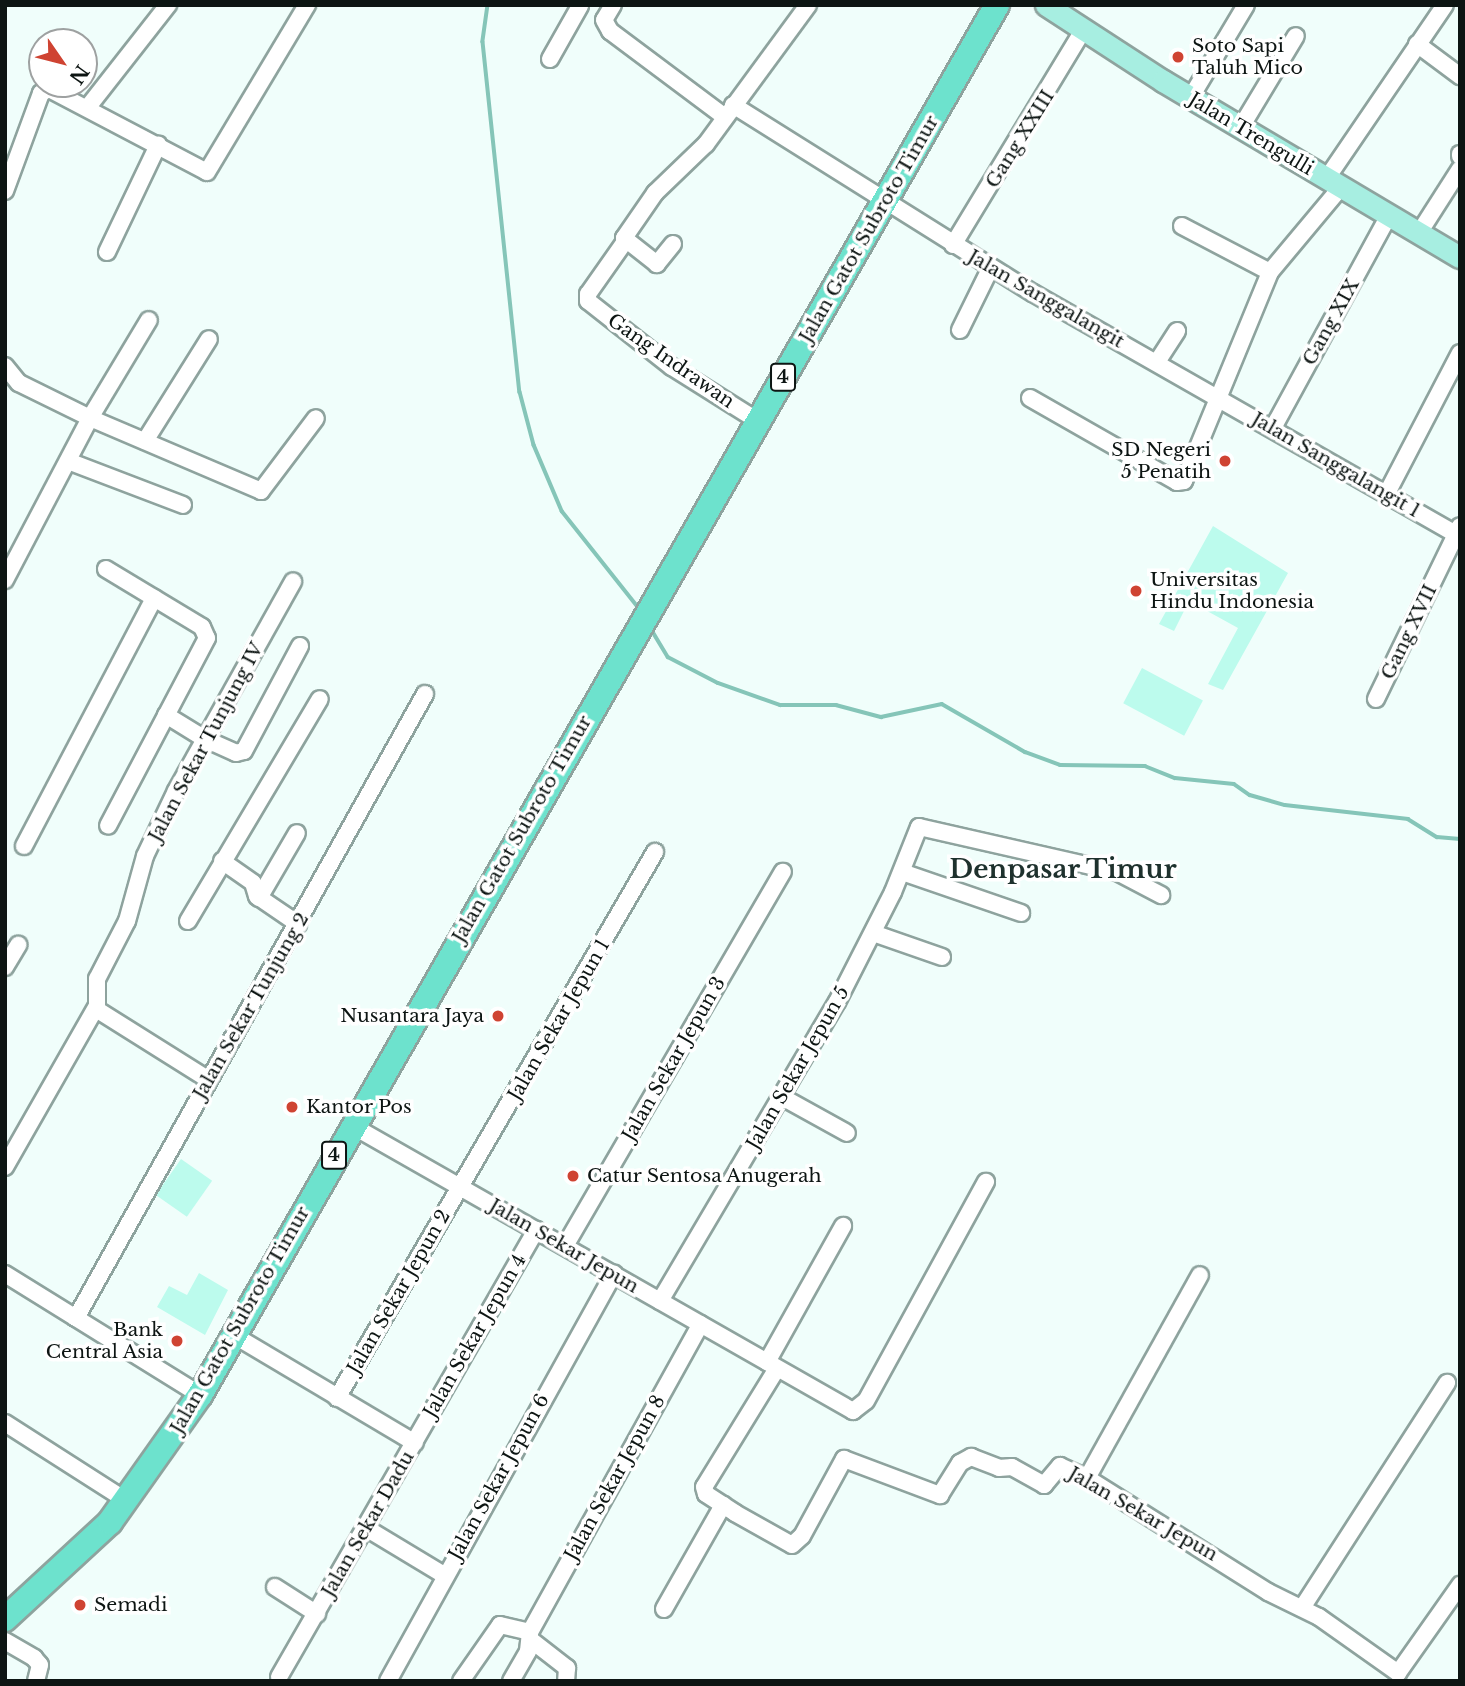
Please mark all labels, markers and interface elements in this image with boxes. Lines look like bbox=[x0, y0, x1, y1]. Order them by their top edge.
north arrow bbox=[28, 28, 98, 98]
place label: Soto Sapi Taluh Mico bbox=[1192, 35, 1303, 79]
marker: Soto Sapi Taluh Mico bbox=[1170, 49, 1186, 65]
text: N bbox=[64, 60, 94, 88]
street label: Gang XXIII bbox=[981, 86, 1059, 192]
street label: Jalan Trengulli bbox=[1184, 88, 1318, 180]
street label: Jalan Gatot Subroto Timur bbox=[794, 111, 944, 347]
street label: Jalan Sanggalangit bbox=[964, 245, 1128, 353]
street label: Gang XIX bbox=[1298, 275, 1364, 369]
street label: Gang Indrawan bbox=[603, 309, 739, 413]
road number: 4 bbox=[769, 362, 797, 391]
street label: Jalan Sanggalangit 1 bbox=[1248, 407, 1424, 523]
place label: SD Negeri 5 Penatih bbox=[1111, 439, 1211, 483]
marker: SD Negeri 5 Penatih bbox=[1217, 453, 1233, 469]
place label: Universitas Hindu Indonesia bbox=[1150, 569, 1314, 613]
street label: Gang XVII bbox=[1376, 581, 1442, 683]
marker: Universitas Hindu Indonesia bbox=[1128, 583, 1144, 599]
street label: Jalan Sekar Tunjung IV bbox=[143, 638, 269, 846]
street label: Jalan Gatot Subroto Timur bbox=[447, 711, 597, 947]
district label: Denpasar Timur bbox=[949, 854, 1177, 886]
street label: Jalan Sekar Tunjung 2 bbox=[188, 908, 314, 1104]
street label: Jalan Sekar Jepun 1 bbox=[503, 935, 615, 1105]
street label: Jalan Sekar Jepun 3 bbox=[618, 973, 730, 1145]
street label: Jalan Sekar Jepun 5 bbox=[742, 982, 854, 1154]
place label: Nusantara Jaya bbox=[340, 1005, 484, 1027]
marker: Nusantara Jaya bbox=[490, 1008, 506, 1024]
place label: Kantor Pos bbox=[306, 1096, 412, 1118]
marker: Kantor Pos bbox=[284, 1099, 300, 1115]
road number: 4 bbox=[320, 1140, 348, 1170]
place label: Catur Sentosa Anugerah bbox=[587, 1165, 823, 1187]
marker: Catur Sentosa Anugerah bbox=[565, 1168, 581, 1184]
street label: Jalan Sekar Jepun bbox=[485, 1194, 643, 1298]
street label: Jalan Gatot Subroto Timur bbox=[165, 1202, 315, 1438]
street label: Jalan Sekar Jepun 2 bbox=[343, 1206, 455, 1378]
street label: Jalan Sekar Jepun 4 bbox=[419, 1250, 531, 1422]
place label: Bank Central Asia bbox=[45, 1319, 163, 1363]
marker: Bank Central Asia bbox=[169, 1333, 185, 1349]
street label: Jalan Sekar Jepun 6 bbox=[444, 1390, 554, 1564]
street label: Jalan Sekar Jepun 8 bbox=[560, 1391, 670, 1565]
street label: Jalan Sekar Dadu bbox=[317, 1447, 419, 1601]
street label: Jalan Sekar Jepun bbox=[1064, 1462, 1222, 1566]
place label: Semadi bbox=[94, 1594, 167, 1616]
marker: Semadi bbox=[72, 1597, 88, 1613]

